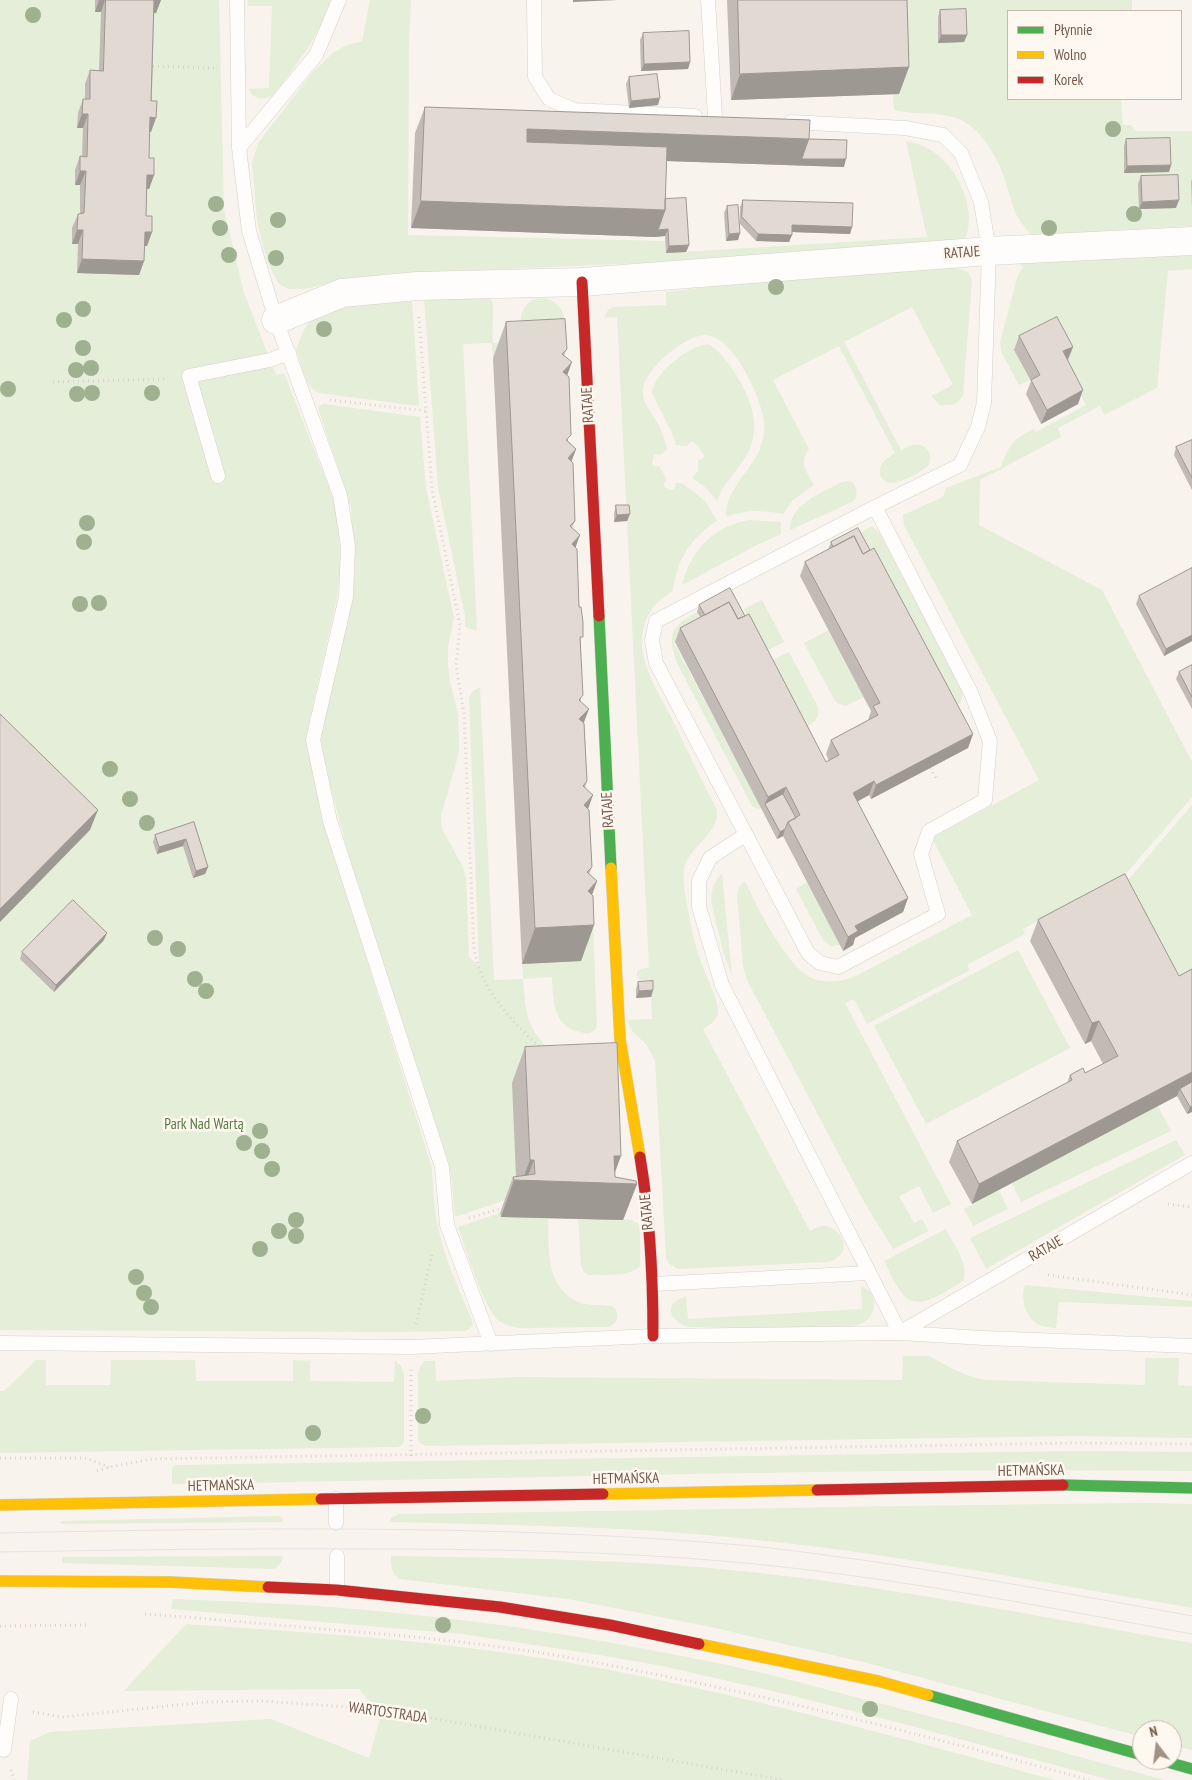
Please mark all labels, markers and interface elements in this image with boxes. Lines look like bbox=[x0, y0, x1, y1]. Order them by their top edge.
legend bbox=[1007, 10, 1182, 100]
text: Płynnie bbox=[1054, 20, 1093, 39]
text: Wolno bbox=[1054, 45, 1087, 64]
text: Korek bbox=[1054, 70, 1083, 89]
street label: RATAJE bbox=[943, 243, 981, 263]
street label: RATAJE bbox=[578, 386, 598, 424]
street label: RATAJE bbox=[598, 791, 618, 829]
park label: Park Nad Wartą bbox=[164, 1116, 244, 1134]
street label: RATAJE bbox=[636, 1193, 658, 1231]
street label: RATAJE bbox=[1026, 1232, 1066, 1266]
street label: HETMAŃSKA bbox=[998, 1461, 1064, 1481]
street label: HETMAŃSKA bbox=[593, 1469, 659, 1489]
street label: HETMAŃSKA bbox=[188, 1476, 254, 1496]
street label: WARTOSTRADA bbox=[347, 1699, 429, 1727]
north arrow bbox=[1132, 1720, 1182, 1770]
text: N bbox=[1147, 1722, 1159, 1741]

